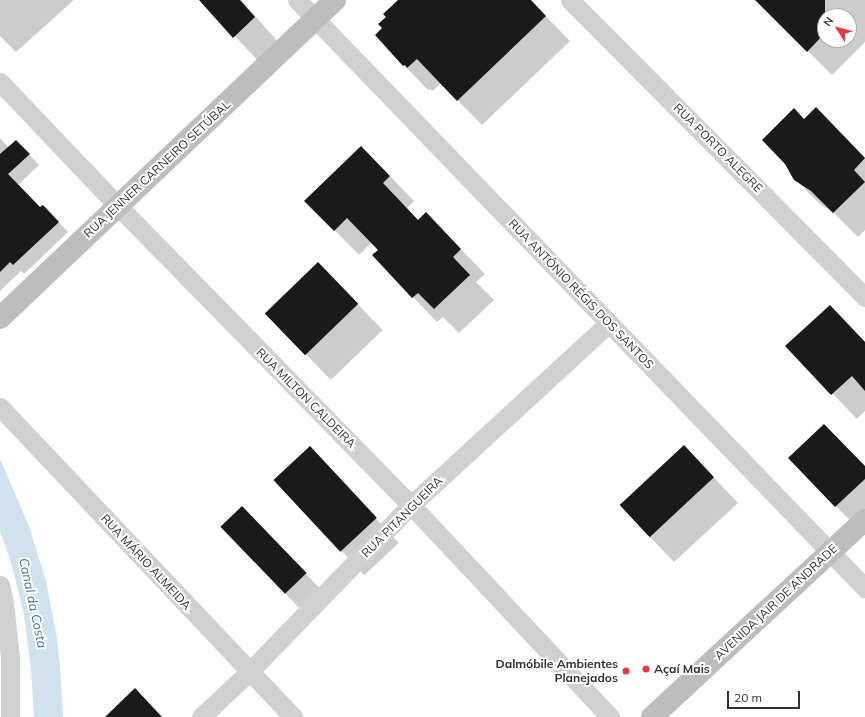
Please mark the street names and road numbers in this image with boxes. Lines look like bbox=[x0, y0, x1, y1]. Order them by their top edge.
street label: RUA JENNER CARNEIRO SETÚBAL bbox=[81, 97, 233, 241]
street label: RUA PORTO ALEGRE bbox=[671, 101, 765, 195]
street label: RUA ANTÔNIO RÉGIS DOS SANTOS bbox=[505, 216, 657, 372]
street label: RUA MILTON CALDEIRA bbox=[253, 345, 359, 451]
street label: RUA PITANGUEIRA bbox=[358, 473, 446, 561]
street label: RUA MÁRIO ALMEIDA bbox=[98, 511, 194, 613]
street label: AVENIDA JAIR DE ANDRADE bbox=[712, 541, 840, 663]

